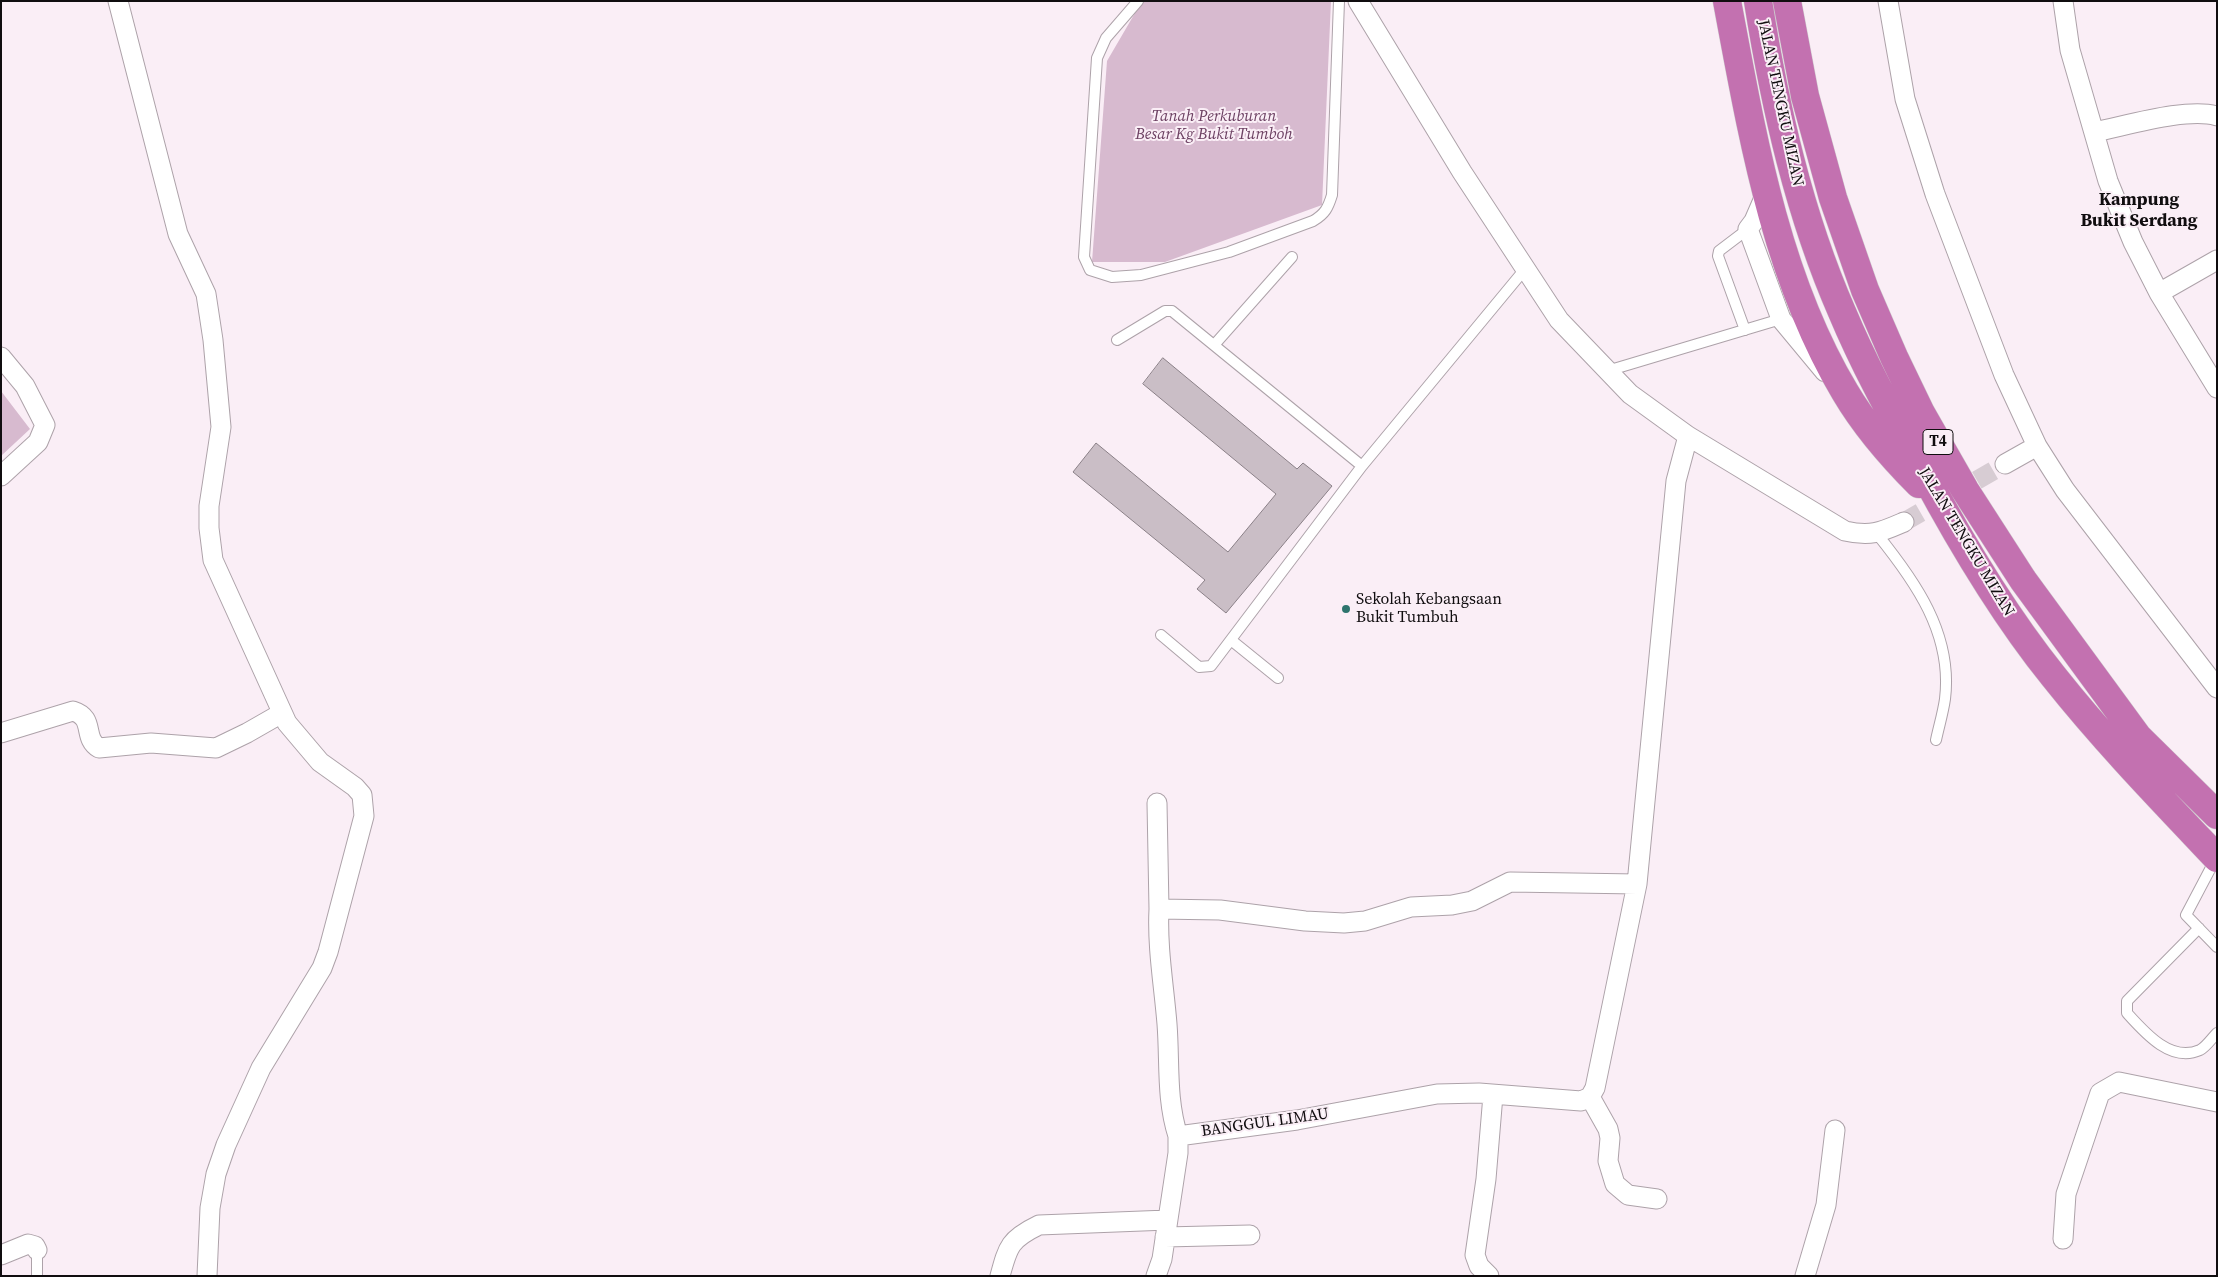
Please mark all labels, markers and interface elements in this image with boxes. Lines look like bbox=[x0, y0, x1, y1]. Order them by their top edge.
street label: JALAN TENGKU MIZAN bbox=[1753, 18, 1807, 188]
park label: Tanah Perkuburan Besar Kg Bukit Tumboh bbox=[1135, 107, 1293, 145]
district label: Kampung Bukit Serdang bbox=[2080, 189, 2198, 232]
road number: T4 bbox=[1923, 430, 1953, 454]
street label: JALAN TENGKU MIZAN bbox=[1914, 464, 2018, 620]
place label: Sekolah Kebangsaan Bukit Tumbuh bbox=[1356, 590, 1502, 628]
marker: Sekolah Kebangsaan Bukit Tumbuh bbox=[1340, 603, 1352, 615]
street label: BANGGUL LIMAU bbox=[1200, 1105, 1330, 1141]

